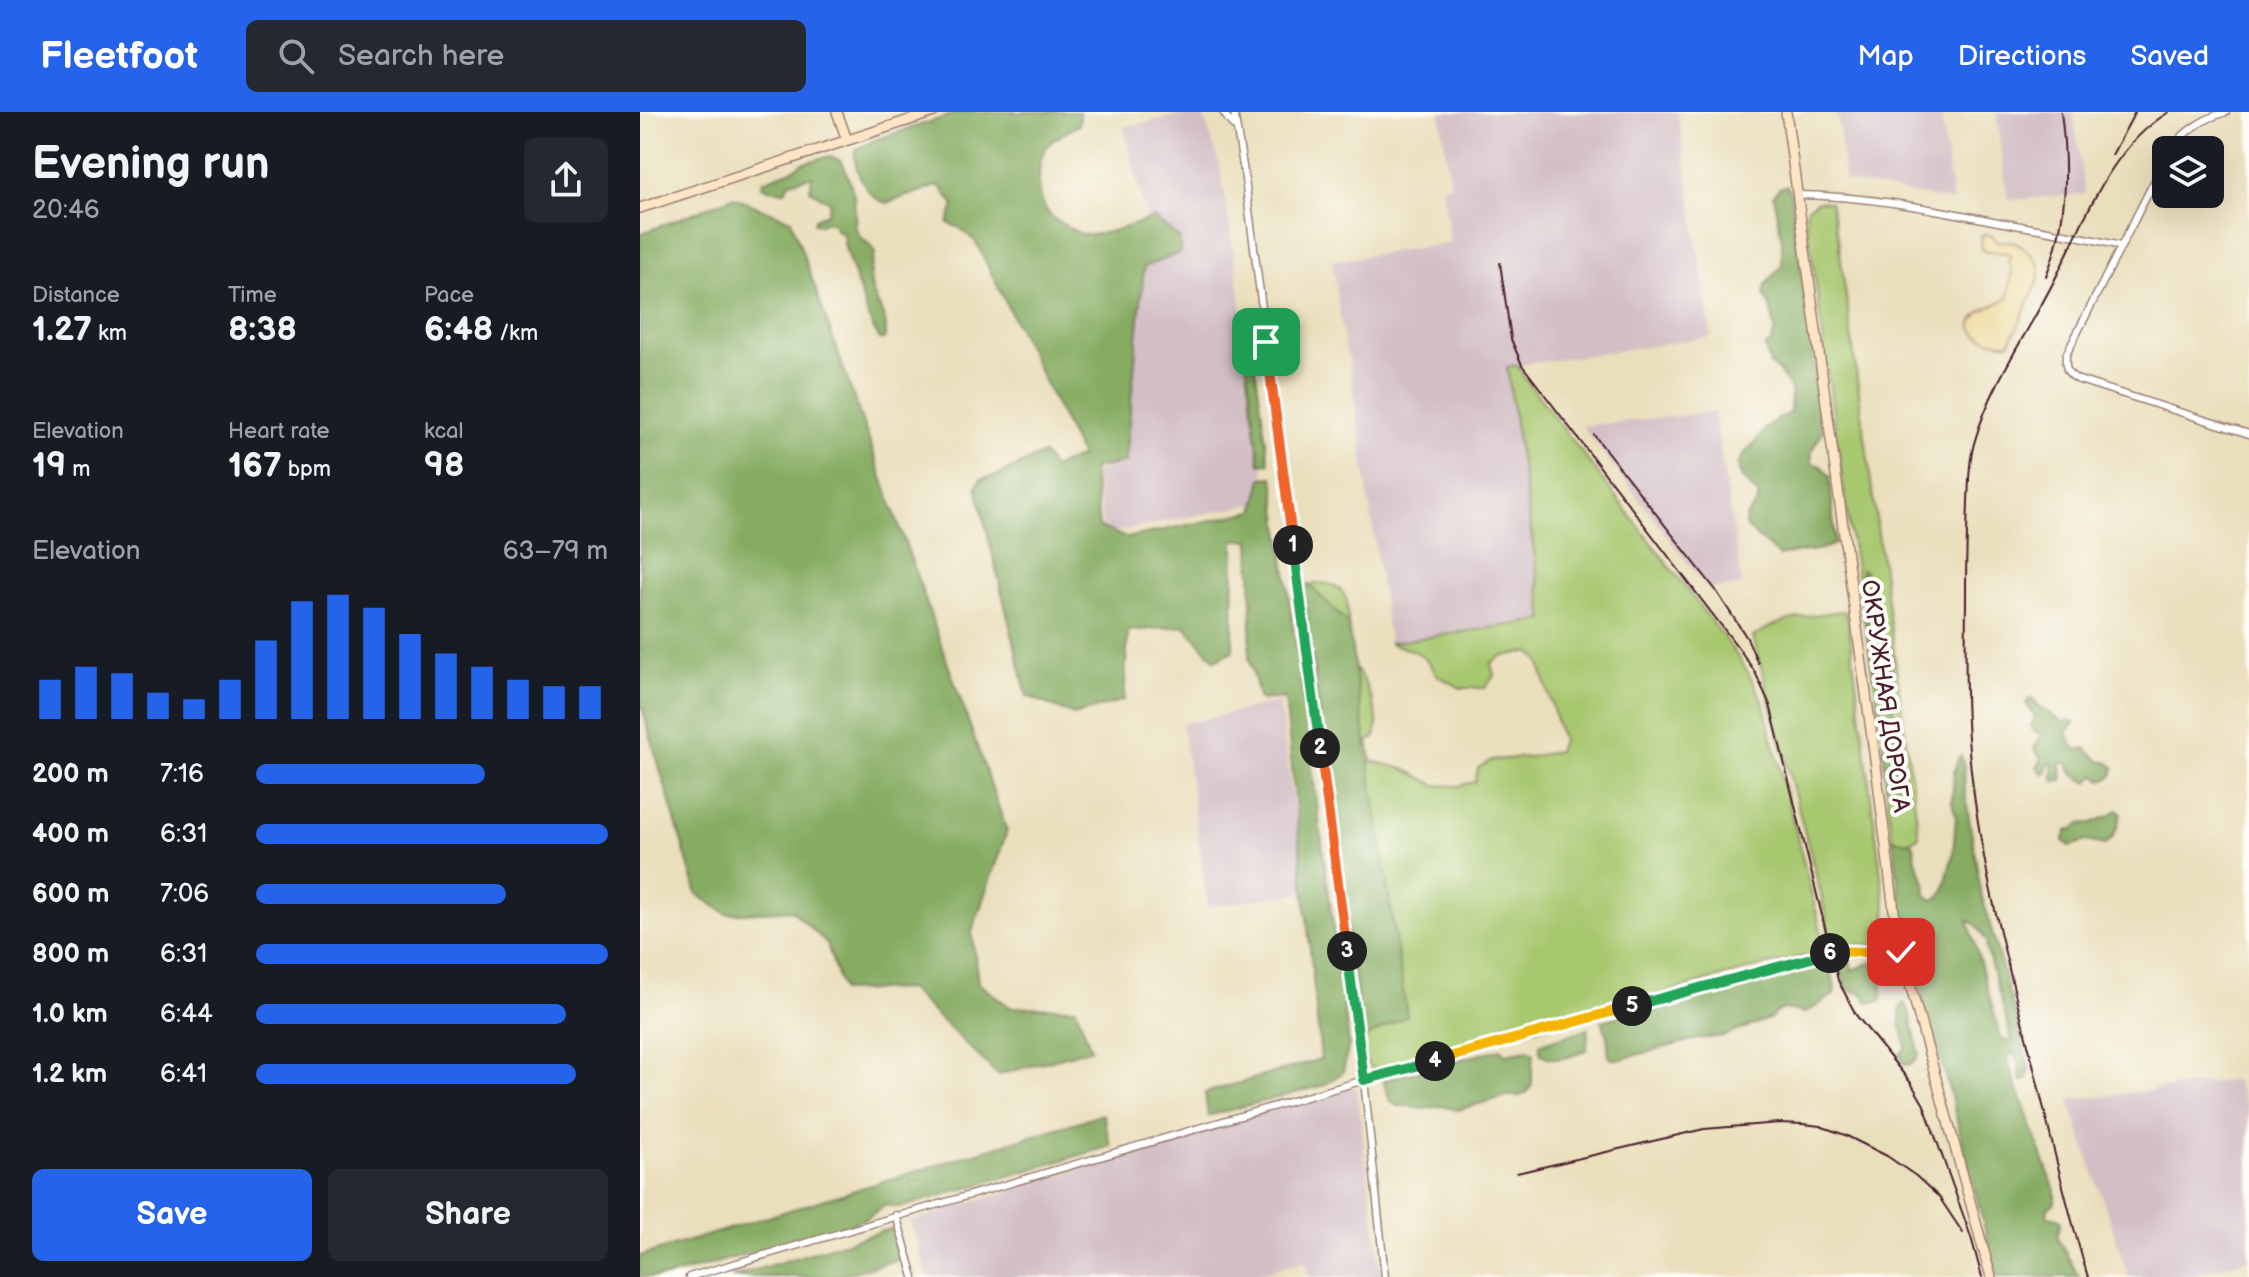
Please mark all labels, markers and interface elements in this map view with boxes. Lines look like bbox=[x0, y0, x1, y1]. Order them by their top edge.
search box bbox=[246, 20, 806, 92]
text: Fleetfoot bbox=[40, 34, 198, 79]
icon: search bbox=[274, 34, 318, 78]
text: Search here bbox=[338, 38, 504, 74]
text: Map bbox=[1857, 40, 1914, 73]
text: Directions bbox=[1958, 40, 2086, 73]
text: Saved bbox=[2130, 40, 2209, 73]
map controls bbox=[2152, 136, 2224, 208]
button: layers bbox=[2152, 136, 2224, 208]
text: Evening run bbox=[32, 138, 269, 191]
button: share bbox=[524, 138, 608, 222]
text: 20:46 bbox=[32, 195, 100, 226]
text: Distance bbox=[32, 282, 120, 309]
text: Time bbox=[228, 282, 277, 309]
text: Pace bbox=[424, 282, 474, 309]
pin bbox=[1232, 308, 1300, 376]
text: 1.27 bbox=[32, 309, 92, 350]
text: 8:38 bbox=[228, 309, 297, 350]
text: 6:48 bbox=[424, 309, 493, 350]
text: km bbox=[92, 320, 127, 347]
text: /km bbox=[493, 320, 538, 347]
icon: arrive bbox=[1244, 320, 1288, 364]
text: Elevation bbox=[32, 418, 124, 445]
text: Heart rate bbox=[228, 418, 330, 445]
text: kcal bbox=[424, 418, 463, 445]
text: 19 bbox=[32, 445, 66, 486]
text: 167 bbox=[228, 445, 282, 486]
text: 98 bbox=[424, 445, 464, 486]
text: m bbox=[66, 456, 90, 483]
text: bpm bbox=[282, 456, 331, 483]
pin: 1 bbox=[1273, 525, 1313, 565]
text: 1 bbox=[1288, 531, 1298, 558]
text: Elevation bbox=[32, 536, 140, 567]
text: 63–79 m bbox=[503, 536, 608, 567]
street label: ОКРУЖНАЯ ДОРОГА bbox=[1855, 578, 1916, 815]
pin: 2 bbox=[1300, 728, 1340, 768]
text: 2 bbox=[1313, 734, 1327, 761]
text: 200 m bbox=[32, 759, 109, 790]
text: 7:16 bbox=[160, 759, 204, 790]
text: 400 m bbox=[32, 819, 109, 850]
text: 6:31 bbox=[160, 819, 207, 850]
text: 600 m bbox=[32, 879, 109, 910]
text: 7:06 bbox=[160, 879, 209, 910]
pin bbox=[1867, 918, 1935, 986]
icon: check bbox=[1879, 930, 1923, 974]
pin: 3 bbox=[1327, 931, 1367, 971]
pin: 6 bbox=[1810, 933, 1850, 973]
text: 3 bbox=[1341, 937, 1353, 964]
text: 800 m bbox=[32, 939, 109, 970]
text: 6:31 bbox=[160, 939, 207, 970]
text: 6 bbox=[1823, 939, 1837, 966]
pin: 5 bbox=[1612, 986, 1652, 1026]
text: 5 bbox=[1626, 992, 1638, 1019]
text: 1.0 km bbox=[32, 999, 108, 1030]
text: 6:44 bbox=[160, 999, 213, 1030]
pin: 4 bbox=[1415, 1041, 1455, 1081]
text: 4 bbox=[1429, 1047, 1441, 1074]
text: 1.2 km bbox=[32, 1059, 107, 1090]
text: 6:41 bbox=[160, 1059, 207, 1090]
button: Save bbox=[32, 1169, 312, 1261]
button: Share bbox=[328, 1169, 608, 1261]

